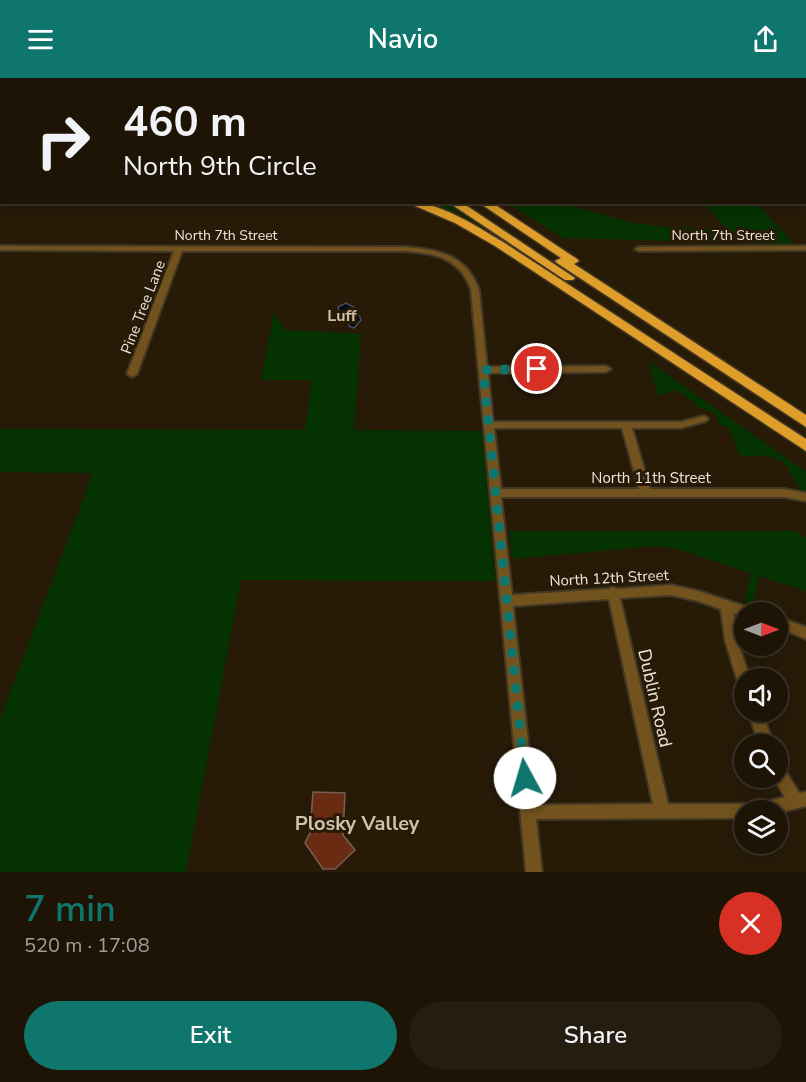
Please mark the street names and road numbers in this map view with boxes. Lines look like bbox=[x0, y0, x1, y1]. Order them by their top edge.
street label: North 7th Street bbox=[174, 226, 278, 245]
street label: North 7th Street bbox=[671, 226, 775, 245]
street label: Pine Tree Lane bbox=[116, 257, 170, 357]
street label: North 11th Street bbox=[591, 468, 711, 488]
street label: North 12th Street bbox=[549, 565, 670, 591]
street label: Dublin Road bbox=[632, 646, 678, 750]

